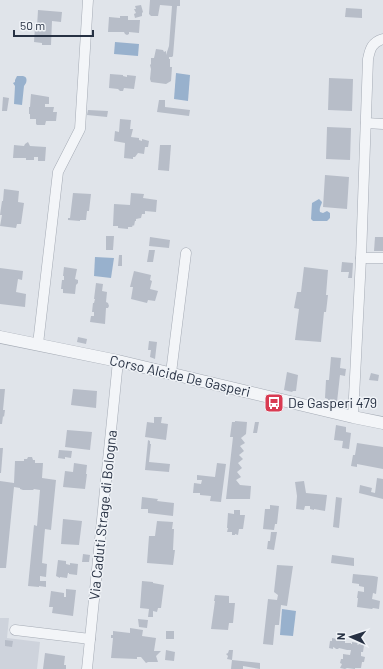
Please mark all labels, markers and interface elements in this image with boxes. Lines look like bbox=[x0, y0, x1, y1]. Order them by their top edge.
scale bar bbox=[14, 12, 93, 38]
text: 50 m bbox=[20, 18, 45, 32]
street label: Corso Alcide De Gasperi bbox=[108, 351, 252, 400]
bus stop icon: De Gasperi 479 bbox=[263, 392, 285, 414]
place label: De Gasperi 479 bbox=[288, 394, 377, 411]
street label: Via Caduti Strage di Bologna bbox=[85, 429, 120, 601]
north arrow bbox=[331, 617, 371, 657]
text: N bbox=[334, 632, 347, 640]

